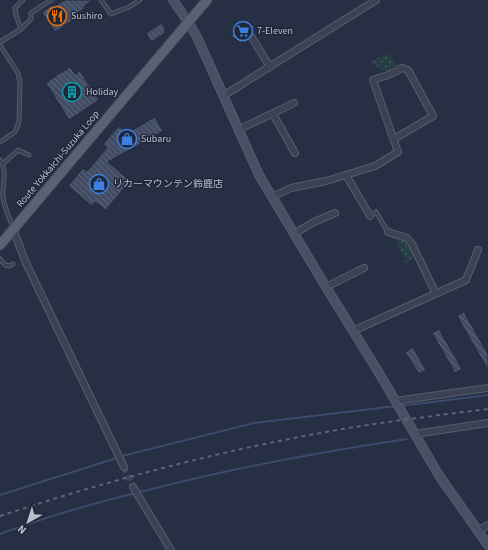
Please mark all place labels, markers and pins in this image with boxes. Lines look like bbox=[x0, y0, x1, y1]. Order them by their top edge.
restaurant icon: Sushiro bbox=[46, 5, 68, 27]
place label: Sushiro bbox=[71, 9, 103, 23]
supermarket icon: 7-Eleven bbox=[232, 20, 254, 42]
place label: 7-Eleven bbox=[257, 24, 293, 38]
building icon: Holiday bbox=[61, 81, 83, 103]
place label: Holiday bbox=[86, 85, 119, 99]
shop icon: Subaru bbox=[116, 128, 138, 150]
place label: Subaru bbox=[141, 132, 171, 146]
shop icon: リカーマウンテン鈴鹿店 bbox=[88, 173, 110, 195]
place label: リカーマウンテン鈴鹿店 bbox=[113, 177, 223, 191]

